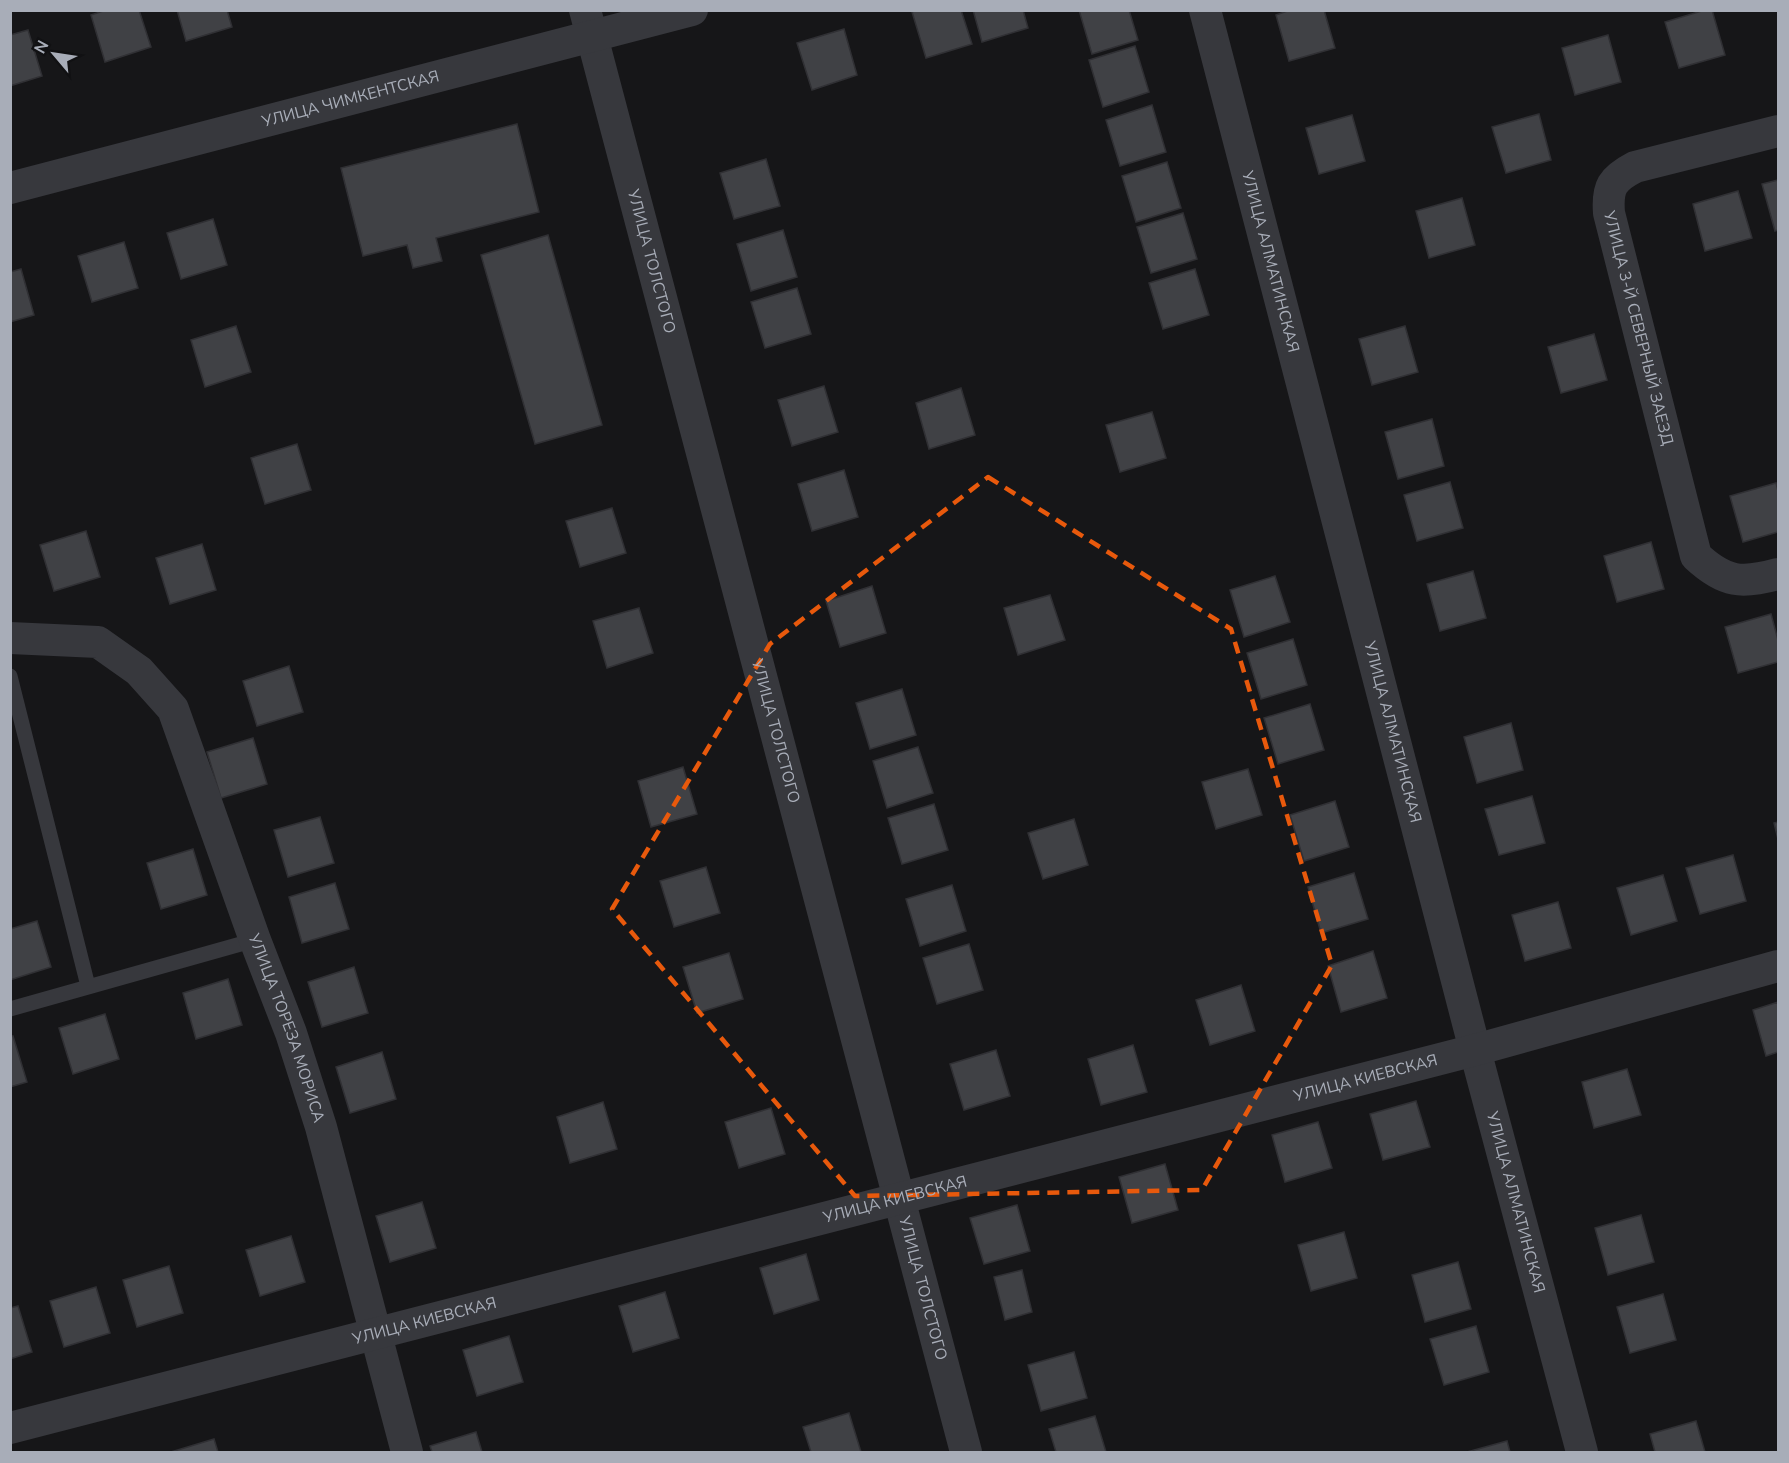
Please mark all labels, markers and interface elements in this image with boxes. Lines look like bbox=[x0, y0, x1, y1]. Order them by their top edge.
north arrow bbox=[24, 24, 84, 84]
text: N bbox=[29, 37, 54, 58]
street label: УЛИЦА ЧИМКЕНТСКАЯ bbox=[258, 65, 442, 133]
street label: УЛИЦА АЛМАТИНСКАЯ bbox=[1236, 167, 1304, 355]
street label: УЛИЦА ТОЛСТОГО bbox=[622, 186, 681, 336]
street label: УЛИЦА 3-Й СЕВЕРНЫЙ ЗАЕЗД bbox=[1598, 208, 1679, 448]
street label: УЛИЦА АЛМАТИНСКАЯ bbox=[1358, 638, 1427, 825]
street label: УЛИЦА ТОЛСТОГО bbox=[746, 656, 805, 806]
street label: УЛИЦА ТОРЕЗА МОРИСА bbox=[242, 930, 330, 1126]
street label: УЛИЦА КИЕВСКАЯ bbox=[1290, 1049, 1440, 1108]
street label: УЛИЦА АЛМАТИНСКАЯ bbox=[1481, 1108, 1550, 1295]
street label: УЛИЦА КИЕВСКАЯ bbox=[820, 1171, 969, 1229]
street label: УЛИЦА ТОЛСТОГО bbox=[893, 1213, 952, 1363]
street label: УЛИЦА КИЕВСКАЯ bbox=[349, 1292, 499, 1350]

